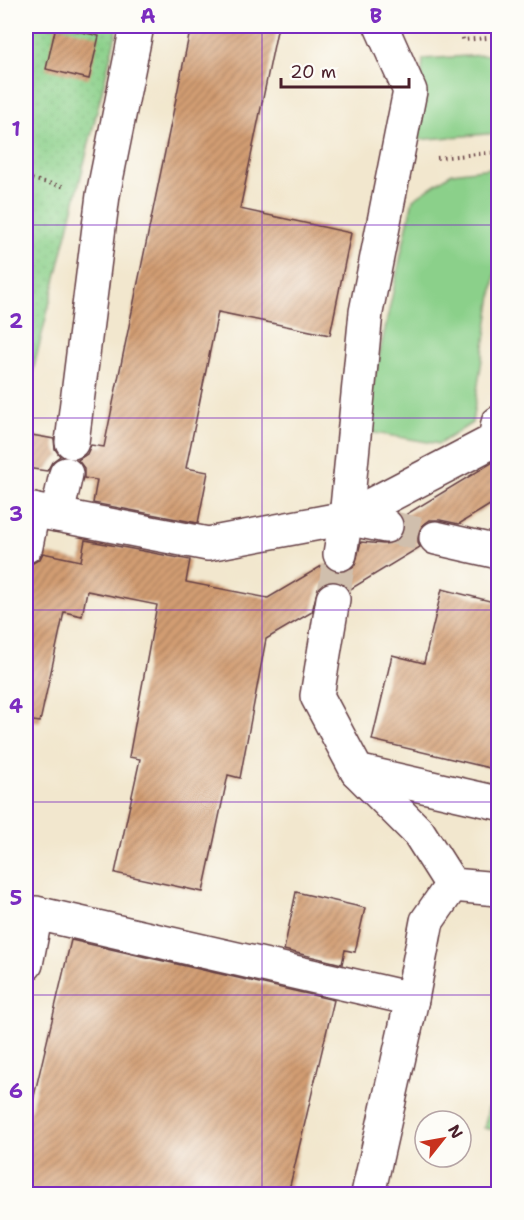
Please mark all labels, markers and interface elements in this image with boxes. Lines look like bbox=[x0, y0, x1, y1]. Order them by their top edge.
text: A bbox=[140, 3, 156, 29]
text: B bbox=[370, 3, 382, 29]
scale bar bbox=[281, 51, 408, 89]
text: 20 m bbox=[290, 60, 336, 84]
text: 1 bbox=[11, 116, 21, 142]
text: 2 bbox=[9, 308, 23, 334]
text: 3 bbox=[9, 501, 23, 527]
text: 4 bbox=[9, 693, 23, 719]
text: 5 bbox=[10, 885, 22, 911]
text: 6 bbox=[9, 1078, 23, 1104]
north arrow bbox=[413, 1109, 473, 1169]
text: N bbox=[443, 1121, 468, 1142]

